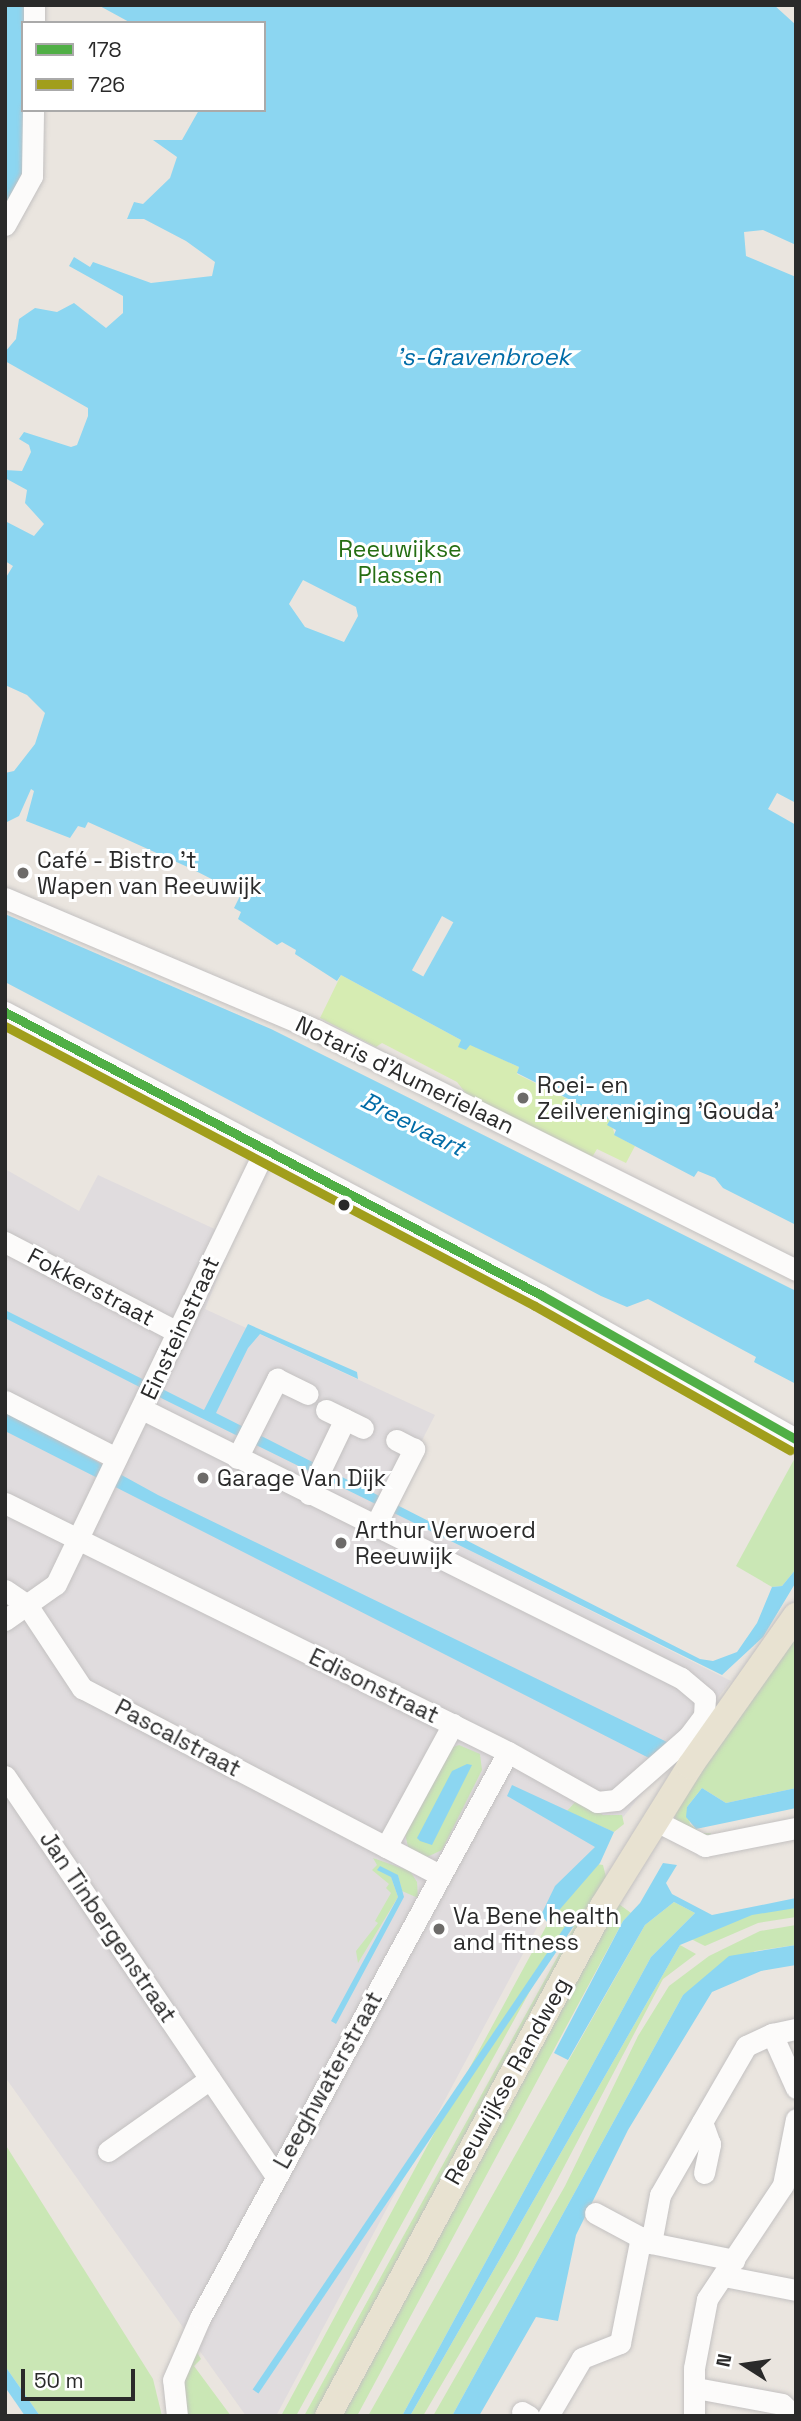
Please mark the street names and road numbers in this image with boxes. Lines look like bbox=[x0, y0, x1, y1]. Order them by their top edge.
street label: Notaris d'Aumerielaan bbox=[291, 1010, 519, 1140]
street label: Fokkerstraat bbox=[23, 1242, 159, 1332]
street label: Einsteinstraat bbox=[135, 1252, 225, 1404]
street label: Edisonstraat bbox=[305, 1643, 443, 1729]
street label: Pascalstraat bbox=[110, 1693, 246, 1783]
street label: Jan Tinbergenstraat bbox=[33, 1826, 183, 2028]
street label: Reeuwijkse Randweg bbox=[439, 1973, 575, 2189]
street label: Leeghwaterstraat bbox=[268, 1987, 388, 2173]

